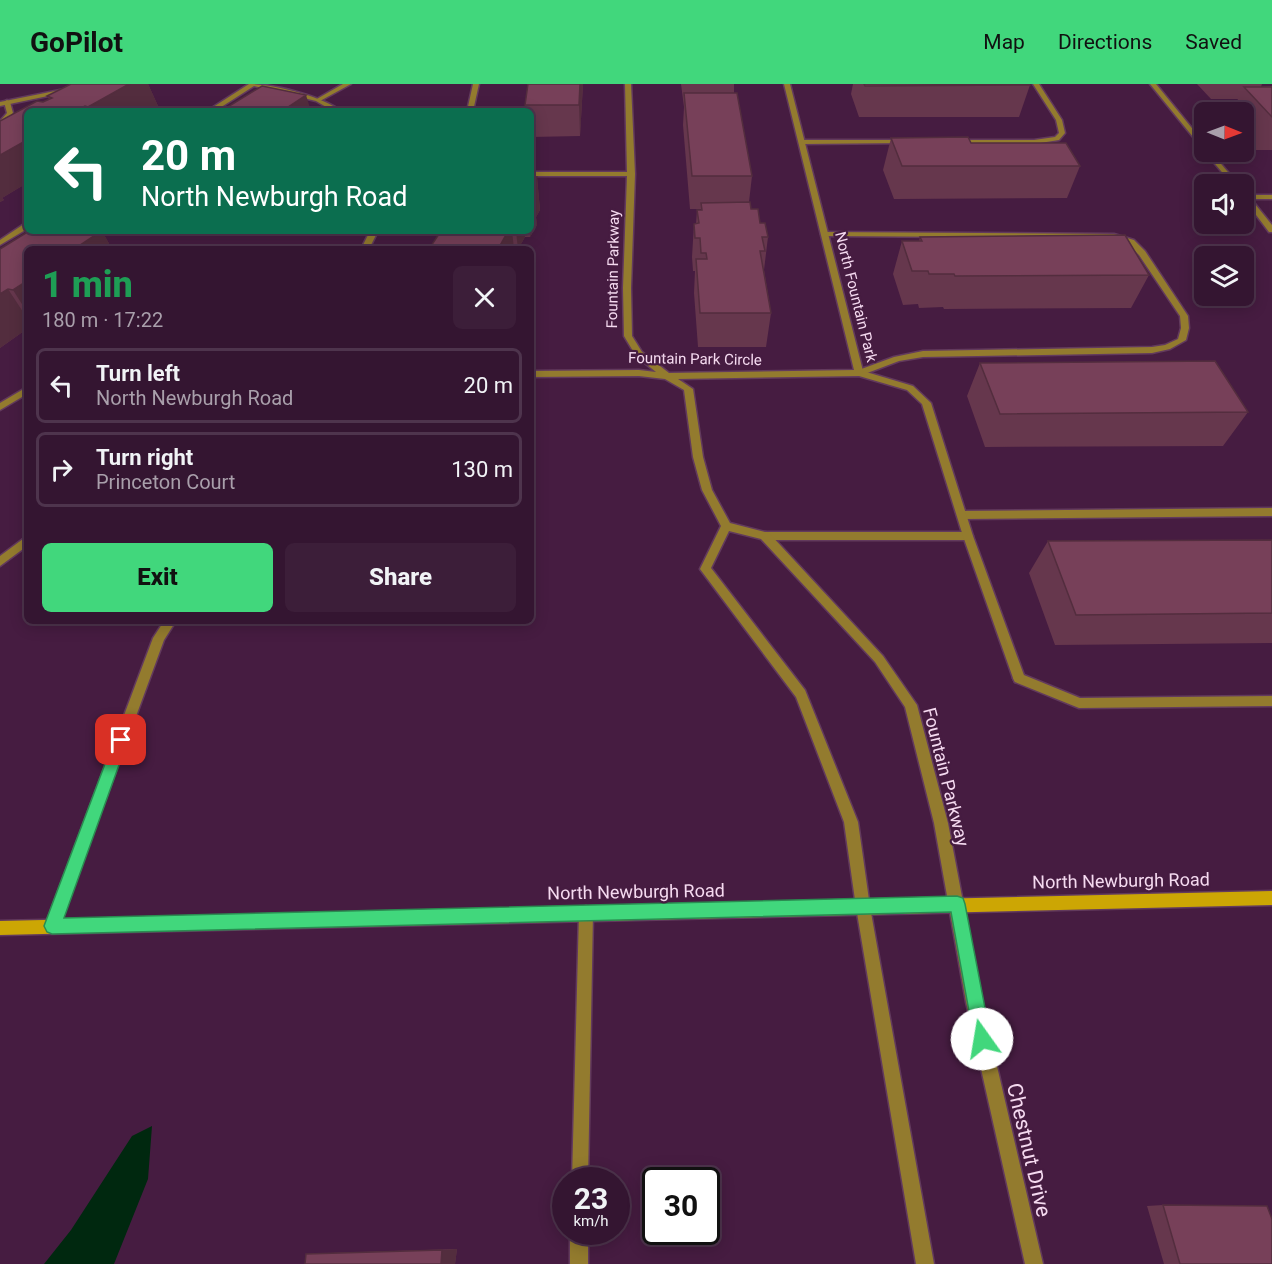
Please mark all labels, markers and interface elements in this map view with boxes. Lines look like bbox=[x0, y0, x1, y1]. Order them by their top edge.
text: GoPilot bbox=[30, 26, 123, 59]
text: Map bbox=[983, 30, 1025, 54]
text: Directions bbox=[1058, 30, 1152, 54]
text: Saved bbox=[1185, 30, 1242, 54]
north arrow bbox=[1194, 102, 1254, 162]
map controls bbox=[1194, 102, 1254, 306]
text: 20 m bbox=[141, 131, 236, 180]
icon: left bbox=[42, 132, 120, 210]
button: sound bbox=[1194, 174, 1254, 234]
text: North Newburgh Road bbox=[141, 181, 407, 213]
street label: Fountain Parkway bbox=[603, 210, 623, 328]
street label: North Fountain Park bbox=[831, 230, 881, 364]
button: layers bbox=[1194, 246, 1254, 306]
text: 1 min bbox=[42, 264, 133, 306]
button: close bbox=[453, 266, 516, 329]
text: 180 m · 17:22 bbox=[42, 308, 163, 332]
street label: Fountain Park Circle bbox=[628, 349, 762, 369]
text: Turn left bbox=[96, 361, 180, 386]
icon: left bbox=[45, 369, 78, 402]
text: 20 m bbox=[464, 373, 513, 398]
text: North Newburgh Road bbox=[96, 386, 293, 410]
text: Turn right bbox=[96, 445, 193, 470]
icon: right bbox=[45, 453, 78, 486]
text: 130 m bbox=[451, 457, 513, 482]
text: Princeton Court bbox=[96, 470, 235, 494]
button: Exit bbox=[42, 543, 273, 612]
button: Share bbox=[285, 543, 516, 612]
street label: Fountain Parkway bbox=[919, 705, 974, 849]
pin bbox=[95, 714, 146, 765]
icon: arrive bbox=[104, 723, 137, 756]
street label: North Newburgh Road bbox=[1032, 868, 1210, 893]
street label: North Newburgh Road bbox=[547, 879, 725, 904]
position arrow bbox=[950, 1007, 1014, 1071]
street label: Chestnut Drive bbox=[1002, 1081, 1056, 1219]
speed limit sign: 30 bbox=[642, 1167, 720, 1245]
text: 23 bbox=[574, 1181, 608, 1216]
text: km/h bbox=[573, 1212, 609, 1230]

